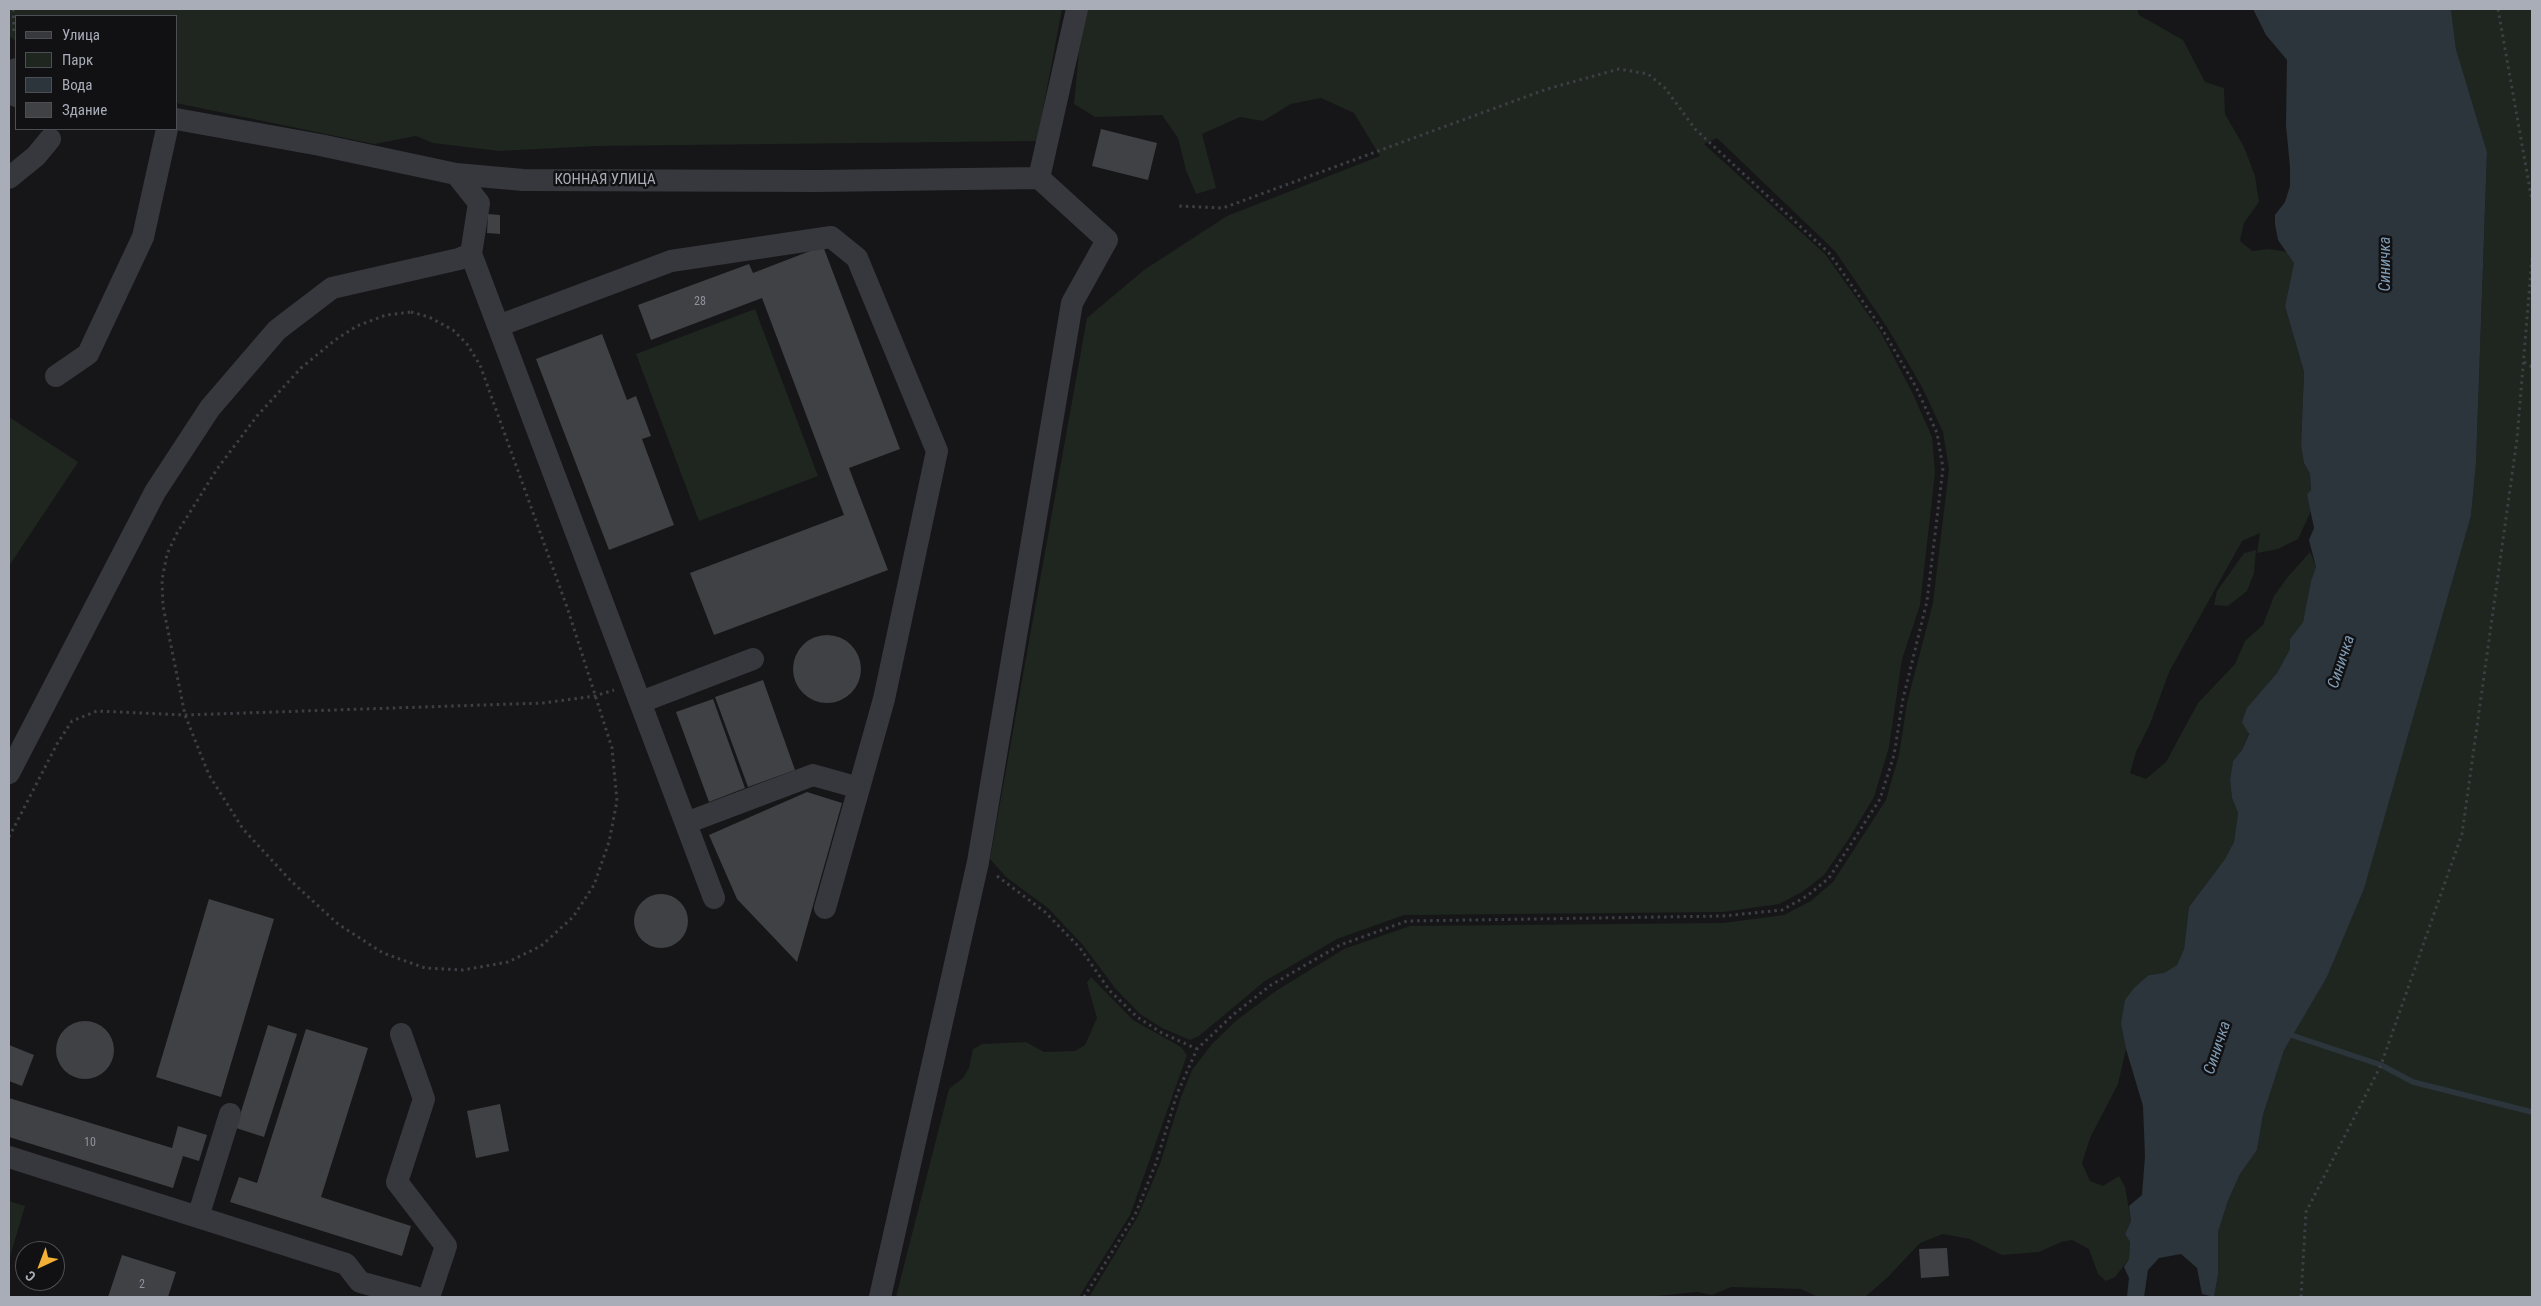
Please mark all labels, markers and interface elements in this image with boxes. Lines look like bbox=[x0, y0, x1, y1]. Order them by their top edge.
legend bbox=[15, 15, 178, 130]
text: Улица bbox=[62, 26, 100, 44]
text: Парк bbox=[62, 51, 93, 69]
text: Вода bbox=[62, 76, 92, 94]
text: Здание bbox=[62, 101, 107, 119]
street label: КОННАЯ УЛИЦА bbox=[554, 171, 656, 189]
water label: Синичка bbox=[2376, 237, 2396, 291]
house number: 28 bbox=[694, 295, 706, 309]
water label: Синичка bbox=[2324, 633, 2360, 691]
water label: Синичка bbox=[2200, 1019, 2236, 1077]
house number: 10 bbox=[84, 1136, 96, 1150]
north arrow bbox=[15, 1241, 65, 1291]
text: С bbox=[22, 1268, 39, 1285]
house number: 2 bbox=[139, 1278, 145, 1292]

